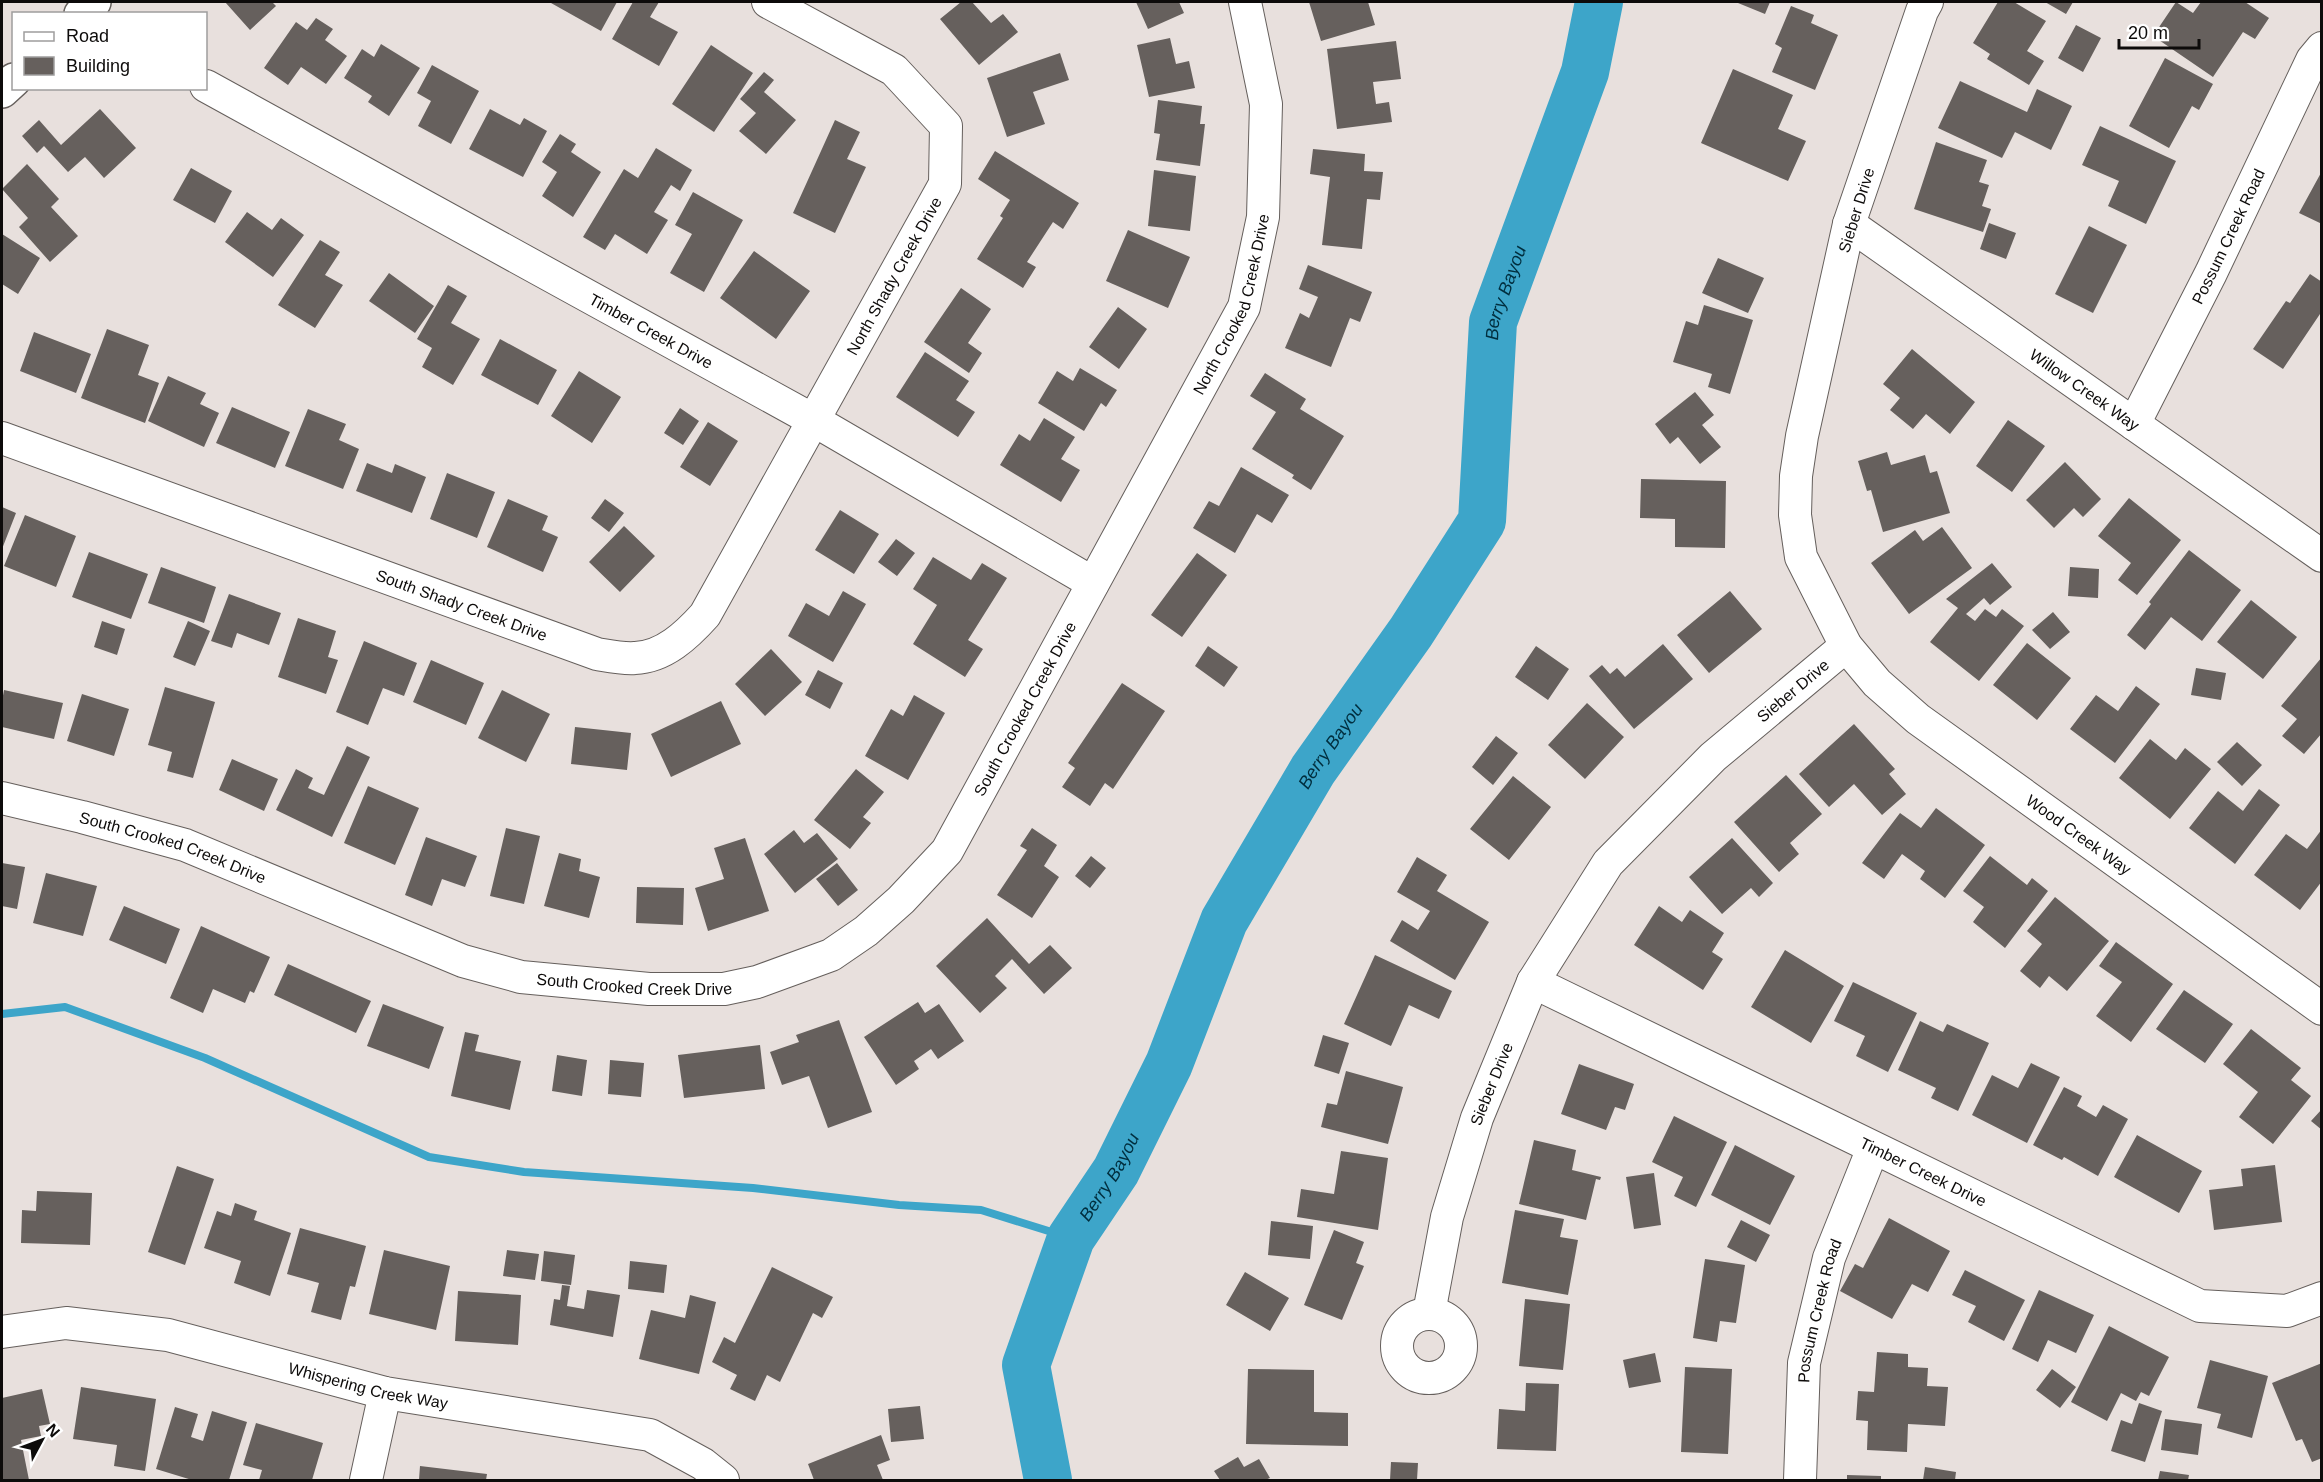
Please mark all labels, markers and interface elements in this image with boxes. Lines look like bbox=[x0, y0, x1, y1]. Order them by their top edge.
legend bbox=[12, 12, 207, 90]
scale bar bbox=[2119, 12, 2198, 50]
text: 20 m bbox=[2128, 23, 2168, 43]
text: Road bbox=[66, 26, 109, 46]
text: Building bbox=[66, 56, 130, 76]
street label: Sieber Drive bbox=[1835, 165, 1878, 255]
street label: Possum Creek Road bbox=[2189, 166, 2268, 307]
street label: North Shady Creek Drive bbox=[844, 194, 945, 358]
street label: North Crooked Creek Drive bbox=[1190, 212, 1272, 397]
water label: Berry Bayou bbox=[1482, 243, 1530, 341]
street label: Timber Creek Drive bbox=[586, 291, 716, 372]
street label: Willow Creek Way bbox=[2027, 346, 2142, 434]
street label: South Shady Creek Drive bbox=[374, 567, 549, 644]
street label: South Crooked Creek Drive bbox=[971, 619, 1080, 799]
street label: Sieber Drive bbox=[1754, 656, 1832, 726]
water label: Berry Bayou bbox=[1294, 700, 1367, 792]
street label: Wood Creek Way bbox=[2023, 792, 2134, 878]
street label: South Crooked Creek Drive bbox=[78, 809, 268, 887]
street label: South Crooked Creek Drive bbox=[536, 971, 734, 998]
street label: Sieber Drive bbox=[1467, 1040, 1516, 1127]
water label: Berry Bayou bbox=[1075, 1130, 1143, 1225]
street label: Timber Creek Drive bbox=[1857, 1134, 1989, 1210]
street label: Possum Creek Road bbox=[1795, 1237, 1845, 1383]
street label: Whispering Creek Way bbox=[287, 1360, 449, 1412]
north arrow bbox=[12, 1410, 72, 1470]
text: N bbox=[43, 1421, 63, 1440]

